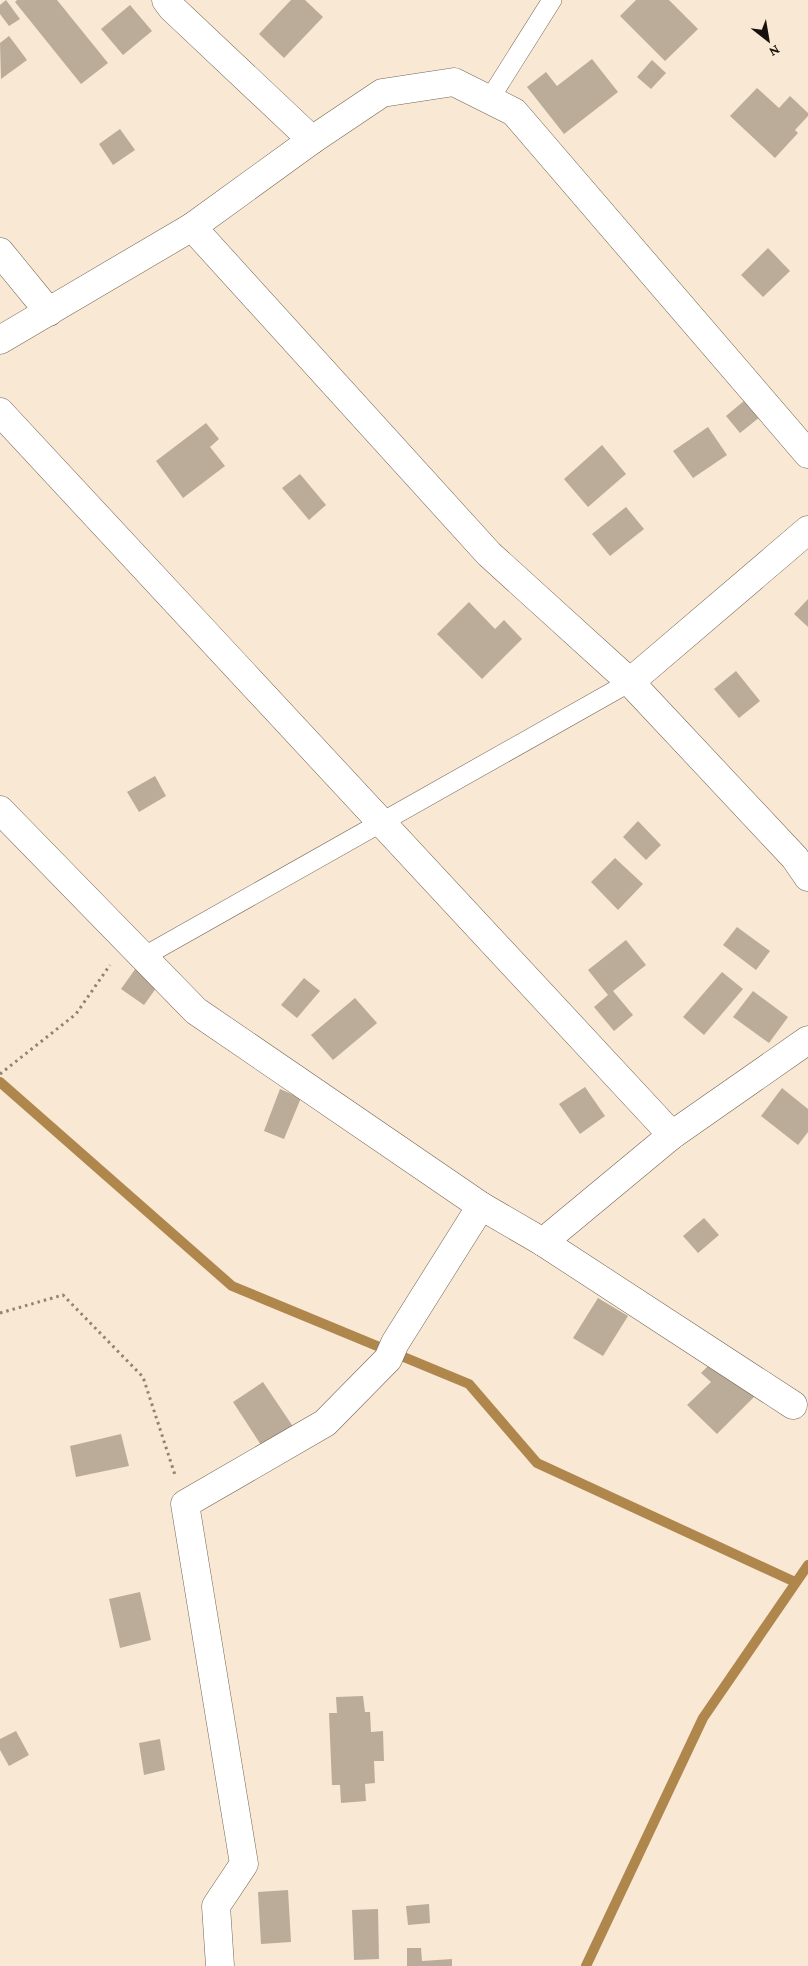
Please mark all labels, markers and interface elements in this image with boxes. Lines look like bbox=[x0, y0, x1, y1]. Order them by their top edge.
north arrow bbox=[743, 15, 793, 65]
text: N bbox=[766, 42, 783, 61]

